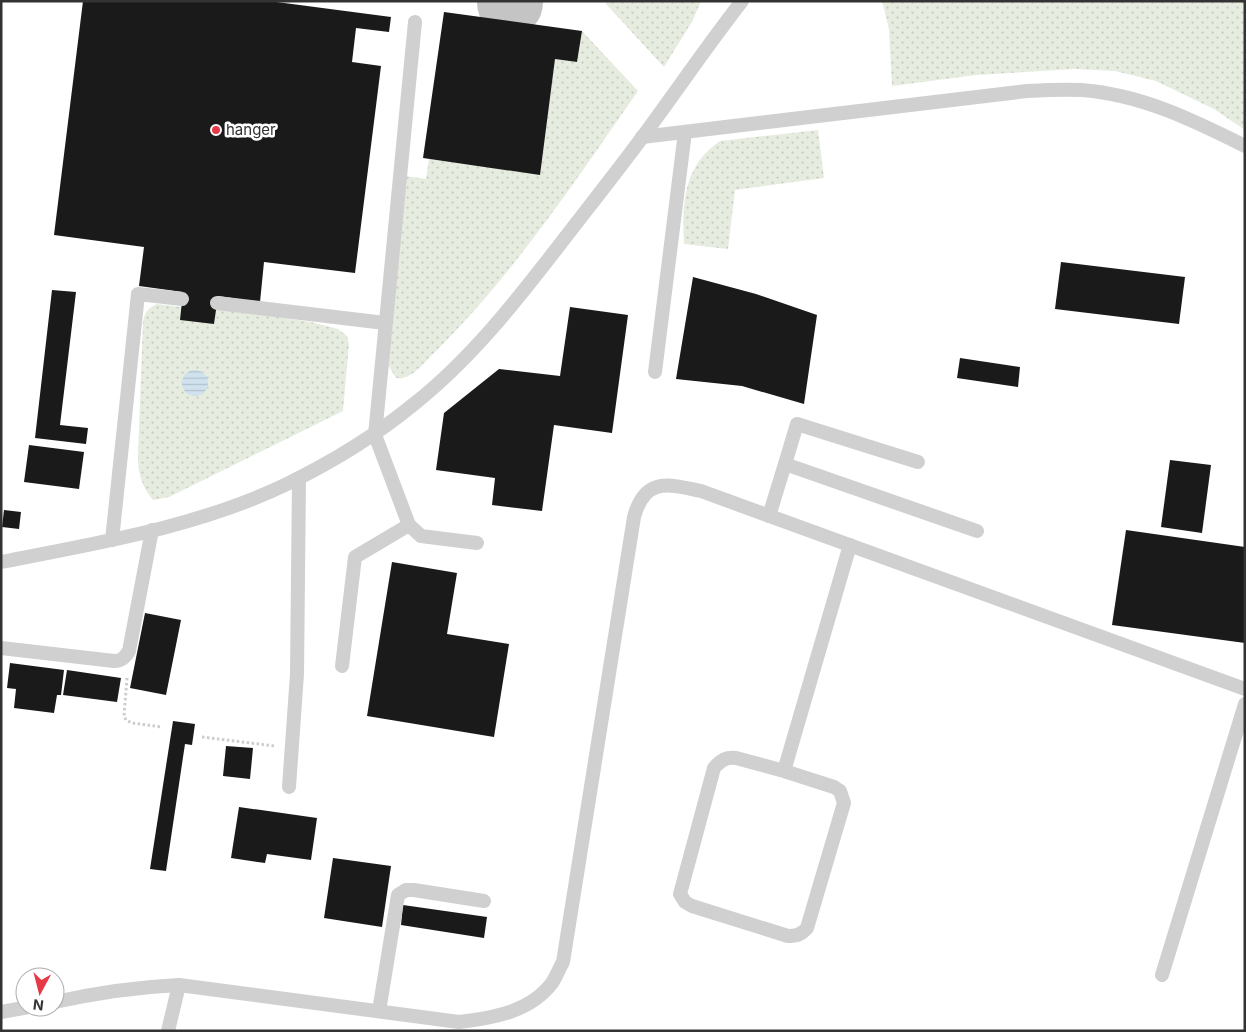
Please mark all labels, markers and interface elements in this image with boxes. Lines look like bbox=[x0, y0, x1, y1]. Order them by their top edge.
place label: hanger bbox=[226, 120, 276, 139]
marker: hanger bbox=[210, 124, 222, 136]
north arrow bbox=[15, 967, 65, 1017]
text: N bbox=[32, 996, 45, 1014]

